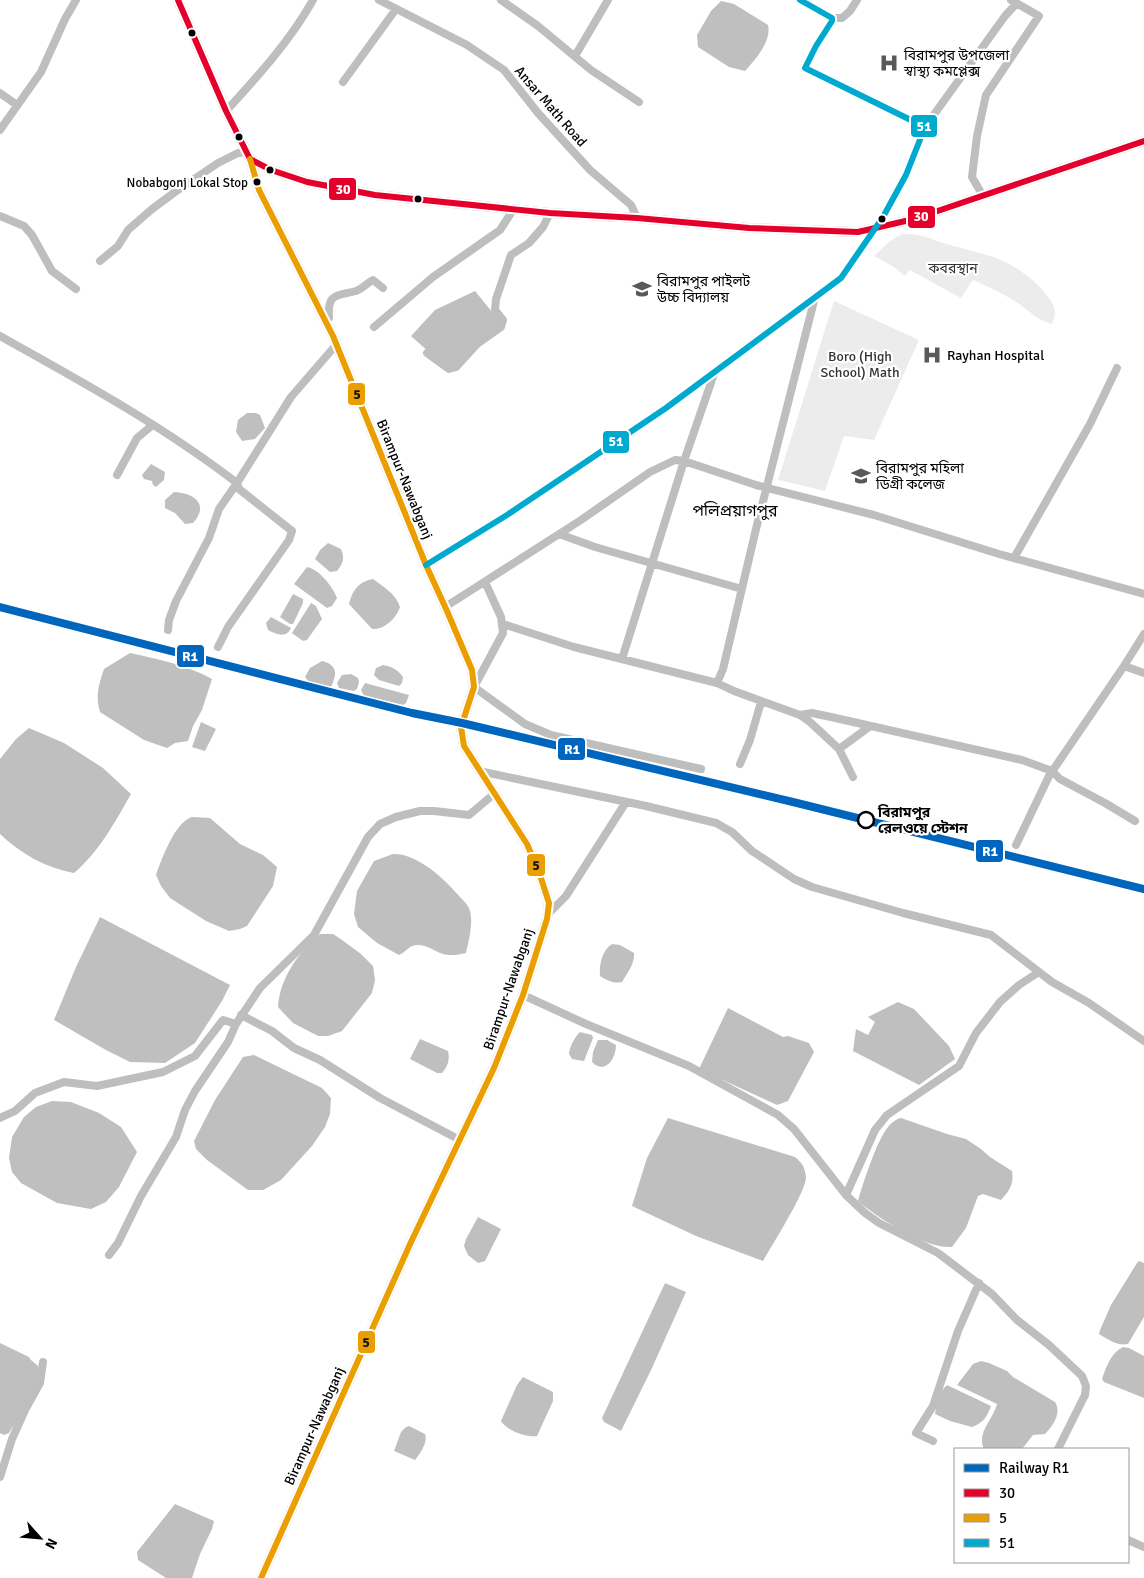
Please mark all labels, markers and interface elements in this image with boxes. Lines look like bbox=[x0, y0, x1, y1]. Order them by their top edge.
unlabelled marker bbox=[187, 28, 197, 38]
place label: বিরামপুর উপজেলা স্বাস্থ্য কমপ্লেক্স bbox=[903, 47, 1009, 80]
hospital icon: বিরামপুর উপজেলা স্বাস্থ্য কমপ্লেক্স bbox=[878, 52, 900, 74]
street label: Ansar Math Road bbox=[511, 62, 590, 150]
line badge: 51 bbox=[910, 114, 938, 138]
text: 51 bbox=[916, 118, 932, 135]
unlabelled marker bbox=[234, 132, 244, 142]
unlabelled marker bbox=[265, 165, 275, 175]
place label: Nobabgonj Lokal Stop bbox=[127, 175, 248, 191]
marker: Nobabgonj Lokal Stop bbox=[252, 177, 262, 187]
line badge: 30 bbox=[328, 177, 357, 201]
text: 30 bbox=[335, 181, 351, 198]
unlabelled marker bbox=[413, 194, 423, 204]
line badge: 30 bbox=[907, 205, 936, 229]
text: 30 bbox=[913, 208, 929, 225]
unlabelled marker bbox=[877, 214, 887, 224]
park label: কবরস্থান bbox=[927, 260, 978, 277]
place label: বিরামপুর পাইলট উচ্চ বিদ্যালয় bbox=[656, 273, 751, 306]
school or university icon: বিরামপুর পাইলট উচ্চ বিদ্যালয় bbox=[631, 278, 653, 300]
hospital icon: Rayhan Hospital bbox=[921, 344, 943, 366]
place label: Rayhan Hospital bbox=[947, 347, 1044, 364]
park label: Boro (High School) Math bbox=[820, 348, 900, 381]
line badge: 5 bbox=[347, 382, 366, 406]
text: 5 bbox=[353, 386, 361, 403]
street label: Birampur-Nawabganj bbox=[373, 417, 436, 542]
line badge: 51 bbox=[602, 430, 630, 454]
text: 51 bbox=[608, 433, 624, 450]
place label: বিরামপুর মহিলা ডিগ্রী কলেজ bbox=[875, 460, 964, 493]
school or university icon: বিরামপুর মহিলা ডিগ্রী কলেজ bbox=[850, 465, 872, 487]
district label: পলিপ্রয়াগপুর bbox=[692, 501, 778, 521]
line badge: R1 bbox=[176, 644, 205, 668]
text: R1 bbox=[182, 648, 199, 665]
line badge: R1 bbox=[557, 737, 586, 761]
text: R1 bbox=[564, 741, 581, 758]
place label: বিরামপুর রেলওয়ে স্টেশন bbox=[877, 804, 968, 837]
marker: বিরামপুর রেলওয়ে স্টেশন bbox=[857, 811, 875, 829]
line badge: R1 bbox=[975, 839, 1004, 863]
text: R1 bbox=[982, 843, 999, 860]
line badge: 5 bbox=[526, 853, 546, 877]
text: 5 bbox=[532, 857, 540, 874]
street label: Birampur-Nawabganj bbox=[480, 926, 537, 1052]
line badge: 5 bbox=[357, 1330, 376, 1354]
text: 5 bbox=[362, 1334, 370, 1351]
street label: Birampur-Nawabganj bbox=[281, 1364, 348, 1488]
legend bbox=[954, 1448, 1129, 1563]
text: Railway R1 bbox=[999, 1459, 1069, 1477]
text: 30 bbox=[999, 1484, 1015, 1502]
text: 5 bbox=[999, 1509, 1007, 1527]
north arrow bbox=[15, 1513, 65, 1563]
text: 51 bbox=[999, 1534, 1015, 1552]
text: N bbox=[41, 1535, 61, 1552]

